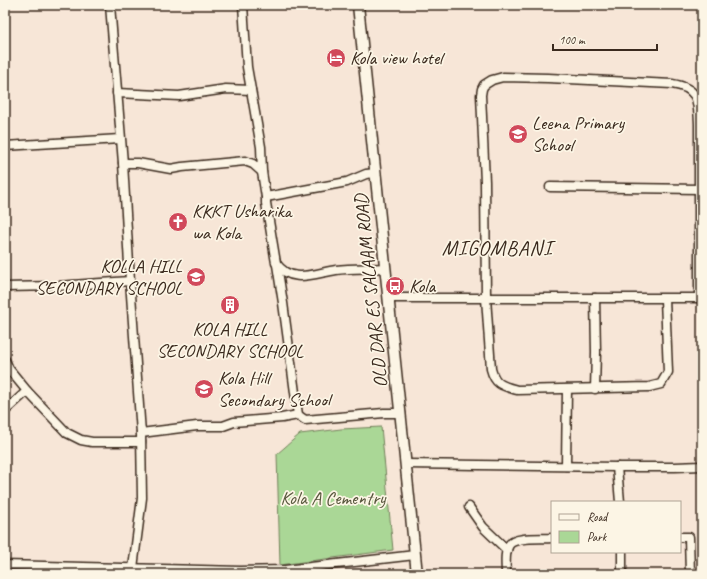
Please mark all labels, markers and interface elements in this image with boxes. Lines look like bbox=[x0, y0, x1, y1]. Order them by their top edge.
scale bar bbox=[553, 26, 657, 52]
text: 100 m bbox=[559, 32, 586, 48]
place label: Kola view hotel bbox=[350, 46, 446, 70]
hotel icon: Kola view hotel bbox=[325, 47, 347, 69]
place label: Leena Primary School bbox=[532, 111, 625, 157]
school or university icon: Leena Primary School bbox=[507, 123, 529, 145]
street label: OLD DAR ES SALAAM ROAD bbox=[349, 191, 393, 389]
place label: KKKT Usharika wa Kola bbox=[192, 199, 294, 245]
church icon: KKKT Usharika wa Kola bbox=[167, 211, 189, 233]
district label: MIGOMBANI bbox=[442, 235, 556, 261]
place label: KOLLA HILL SECONDARY SCHOOL bbox=[36, 254, 183, 300]
school or university icon: KOLLA HILL SECONDARY SCHOOL bbox=[185, 266, 207, 288]
place label: Kola bbox=[409, 274, 436, 298]
bus stop icon: Kola bbox=[384, 275, 406, 297]
building icon: KOLA HILL SECONDARY SCHOOL bbox=[219, 294, 241, 316]
place label: KOLA HILL SECONDARY SCHOOL bbox=[157, 317, 304, 363]
place label: Kola Hill Secondary School bbox=[218, 366, 334, 412]
school or university icon: Kola Hill Secondary School bbox=[193, 378, 215, 400]
park label: Kola A Cementry bbox=[281, 486, 387, 510]
legend bbox=[551, 501, 681, 553]
text: Road bbox=[587, 509, 609, 525]
text: Park bbox=[587, 529, 608, 545]

